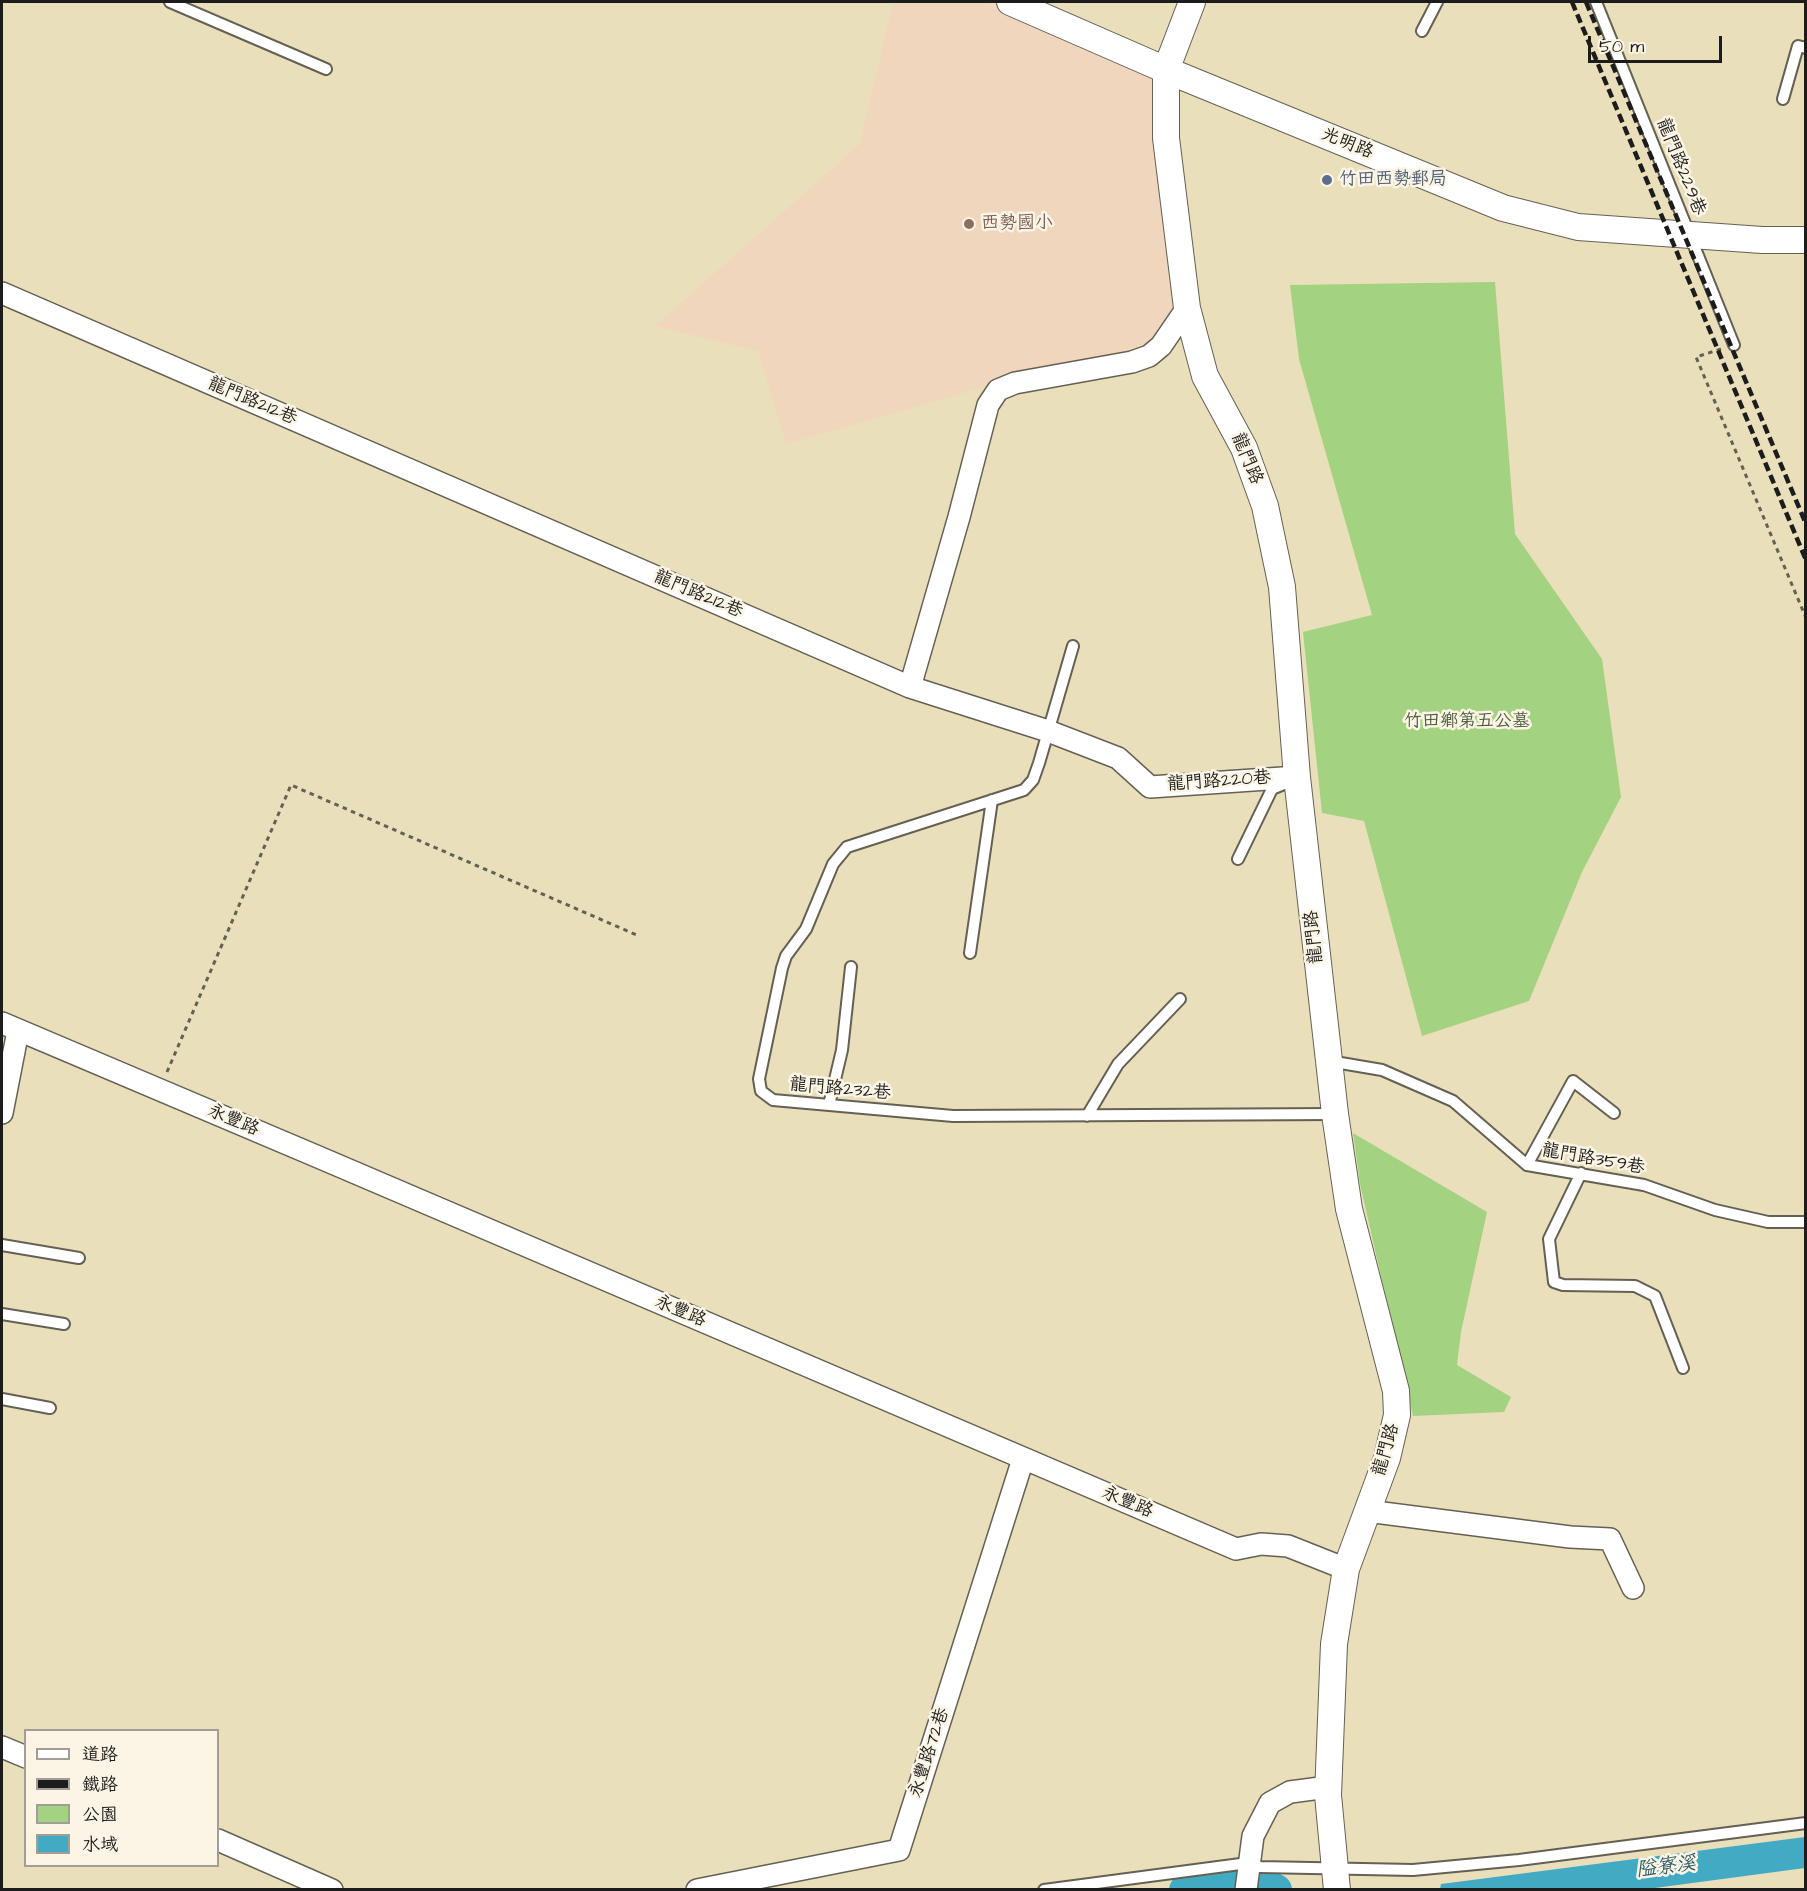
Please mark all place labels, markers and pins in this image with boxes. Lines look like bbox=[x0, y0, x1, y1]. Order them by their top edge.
place label: 竹田西勢郵局 bbox=[1339, 169, 1447, 191]
marker: 竹田西勢郵局 bbox=[1320, 173, 1334, 187]
place label: 西勢國小 bbox=[981, 213, 1053, 235]
marker: 西勢國小 bbox=[962, 217, 976, 231]

